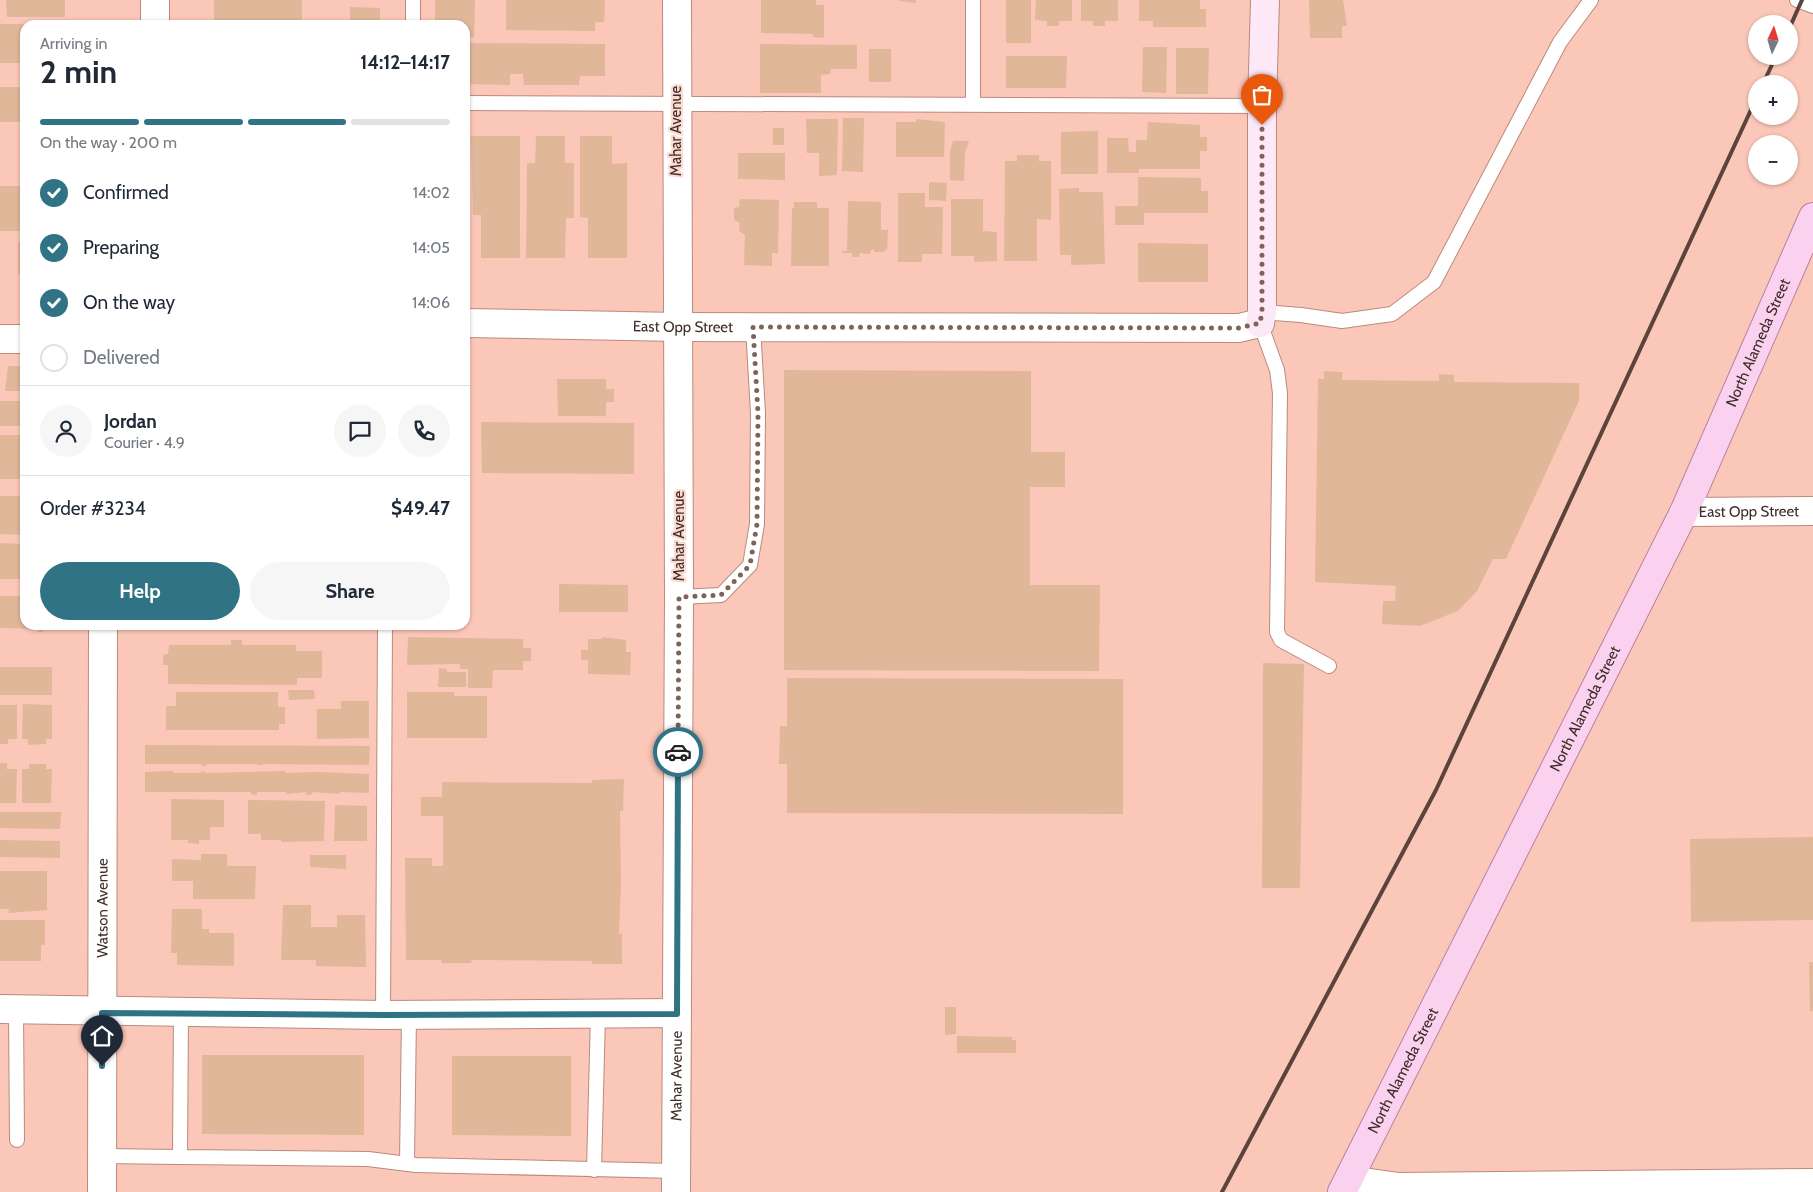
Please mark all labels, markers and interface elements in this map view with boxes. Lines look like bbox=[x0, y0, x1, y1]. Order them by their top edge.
north arrow bbox=[1748, 15, 1798, 65]
map controls bbox=[1748, 15, 1798, 185]
text: Arriving in bbox=[40, 34, 107, 53]
text: 14:12–14:17 bbox=[360, 51, 450, 74]
text: 2 min bbox=[40, 52, 117, 91]
pin bbox=[1241, 74, 1283, 125]
button: + bbox=[1748, 75, 1798, 125]
icon: bag bbox=[1248, 81, 1276, 109]
street label: Mahar Avenue bbox=[667, 86, 685, 176]
text: On the way · 200 m bbox=[40, 133, 177, 152]
button: − bbox=[1748, 135, 1798, 185]
icon: check bbox=[40, 179, 68, 207]
text: Confirmed bbox=[83, 181, 169, 204]
text: 14:02 bbox=[413, 183, 450, 202]
icon: check bbox=[40, 234, 68, 262]
text: Preparing bbox=[83, 236, 159, 259]
text: 14:05 bbox=[412, 238, 450, 257]
street label: North Alameda Street bbox=[1722, 276, 1794, 410]
icon: check bbox=[40, 289, 68, 317]
text: On the way bbox=[83, 291, 175, 314]
text: 14:06 bbox=[412, 293, 450, 312]
street label: East Opp Street bbox=[633, 317, 733, 336]
text: Delivered bbox=[83, 346, 160, 369]
button: person bbox=[40, 405, 92, 457]
button: chat bbox=[334, 405, 386, 457]
button: phone bbox=[398, 405, 450, 457]
text: Jordan bbox=[104, 410, 157, 433]
text: Courier · 4.9 bbox=[104, 433, 185, 452]
street label: Mahar Avenue bbox=[670, 491, 688, 581]
text: Order #3234 bbox=[40, 497, 146, 520]
text: $49.47 bbox=[391, 497, 450, 520]
street label: East Opp Street bbox=[1699, 502, 1799, 521]
button: Help bbox=[40, 562, 240, 620]
button: Share bbox=[250, 562, 450, 620]
street label: North Alameda Street bbox=[1546, 643, 1624, 774]
courier bbox=[653, 727, 703, 777]
icon: car bbox=[664, 738, 692, 766]
street label: Watson Avenue bbox=[93, 858, 112, 958]
street label: North Alameda Street bbox=[1364, 1005, 1442, 1136]
pin bbox=[81, 1015, 123, 1066]
icon: home bbox=[88, 1022, 116, 1050]
street label: Mahar Avenue bbox=[667, 1030, 686, 1121]

